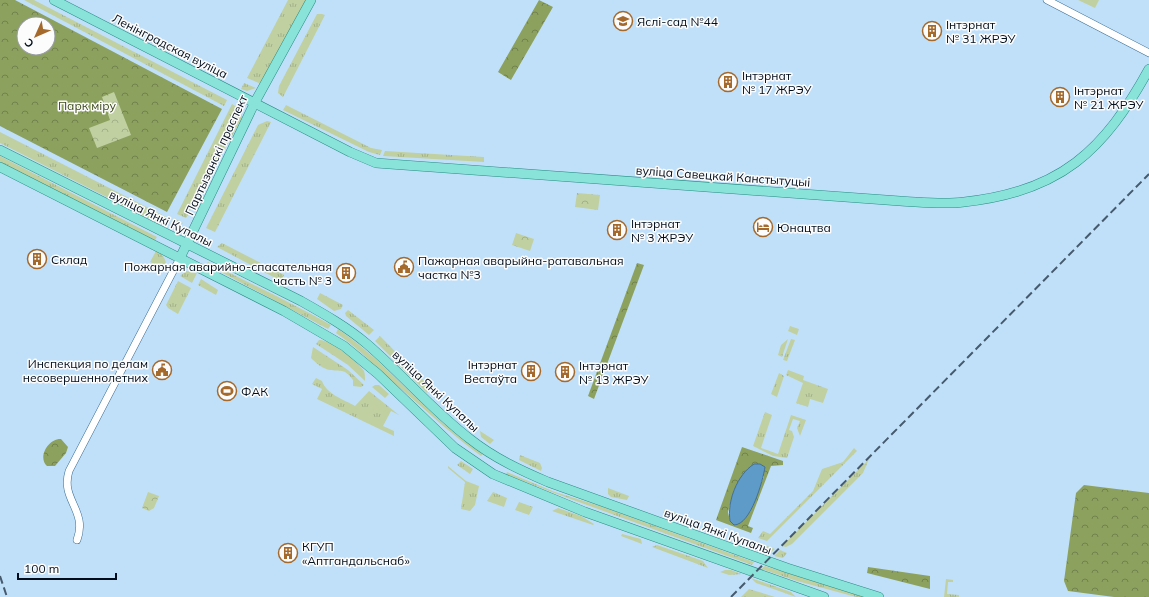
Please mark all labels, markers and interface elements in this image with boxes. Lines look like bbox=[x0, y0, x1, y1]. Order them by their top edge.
street label: Ленінградская вуліца bbox=[110, 10, 230, 82]
school or university icon: Яслі-сад №44 bbox=[612, 10, 634, 32]
place label: Яслі-сад №44 bbox=[637, 14, 718, 29]
north arrow bbox=[16, 16, 56, 56]
place label: Інтэрнат № 31 ЖРЭУ bbox=[946, 17, 1016, 46]
building icon: Інтэрнат № 31 ЖРЭУ bbox=[921, 20, 943, 42]
text: С bbox=[21, 35, 37, 51]
place label: Інтэрнат № 17 ЖРЭУ bbox=[742, 68, 812, 97]
building icon: Інтэрнат № 17 ЖРЭУ bbox=[717, 71, 739, 93]
place label: Інтэрнат № 21 ЖРЭУ bbox=[1074, 83, 1144, 112]
building icon: Інтэрнат № 21 ЖРЭУ bbox=[1049, 86, 1071, 108]
street label: Партызанскі праспект bbox=[182, 92, 251, 218]
park label: Парк міру bbox=[58, 98, 117, 113]
street label: вуліца Савецкай Канстытуцыі bbox=[635, 162, 811, 190]
street label: вуліца Янкі Купалы bbox=[107, 186, 215, 250]
place label: Інтэрнат № 3 ЖРЭУ bbox=[631, 216, 693, 245]
hotel icon: Юнацтва bbox=[752, 216, 774, 238]
building icon: Інтэрнат № 3 ЖРЭУ bbox=[606, 219, 628, 241]
place label: Юнацтва bbox=[777, 220, 831, 235]
building icon: Склад bbox=[26, 248, 48, 270]
place label: Склад bbox=[51, 252, 87, 267]
place label: Пажарная аварыйна-ратавальная частка №3 bbox=[418, 253, 624, 282]
public building icon: Пажарная аварыйна-ратавальная частка №3 bbox=[393, 256, 415, 278]
place label: Пожарная аварийно-спасательная часть № 3 bbox=[124, 259, 332, 288]
building icon: Пожарная аварийно-спасательная часть № 3 bbox=[335, 262, 357, 284]
street label: вуліца Янкі Купалы bbox=[390, 347, 482, 435]
place label: Инспекция по делам несовершеннолетних bbox=[23, 356, 148, 385]
place label: Інтэрнат Вестаўта bbox=[464, 357, 518, 386]
place label: Інтэрнат № 13 ЖРЭУ bbox=[579, 358, 649, 387]
public building icon: Инспекция по делам несовершеннолетних bbox=[151, 359, 173, 381]
building icon: Інтэрнат Вестаўта bbox=[520, 360, 542, 382]
building icon: Інтэрнат № 13 ЖРЭУ bbox=[554, 361, 576, 383]
sports icon: ФАК bbox=[216, 380, 238, 402]
place label: ФАК bbox=[241, 384, 268, 399]
street label: вуліца Янкі Купалы bbox=[662, 505, 774, 557]
place label: КГУП «Аптгандальснаб» bbox=[302, 539, 410, 568]
building icon: КГУП «Аптгандальснаб» bbox=[277, 542, 299, 564]
scale bar bbox=[18, 555, 116, 581]
text: 100 m bbox=[24, 561, 59, 576]

